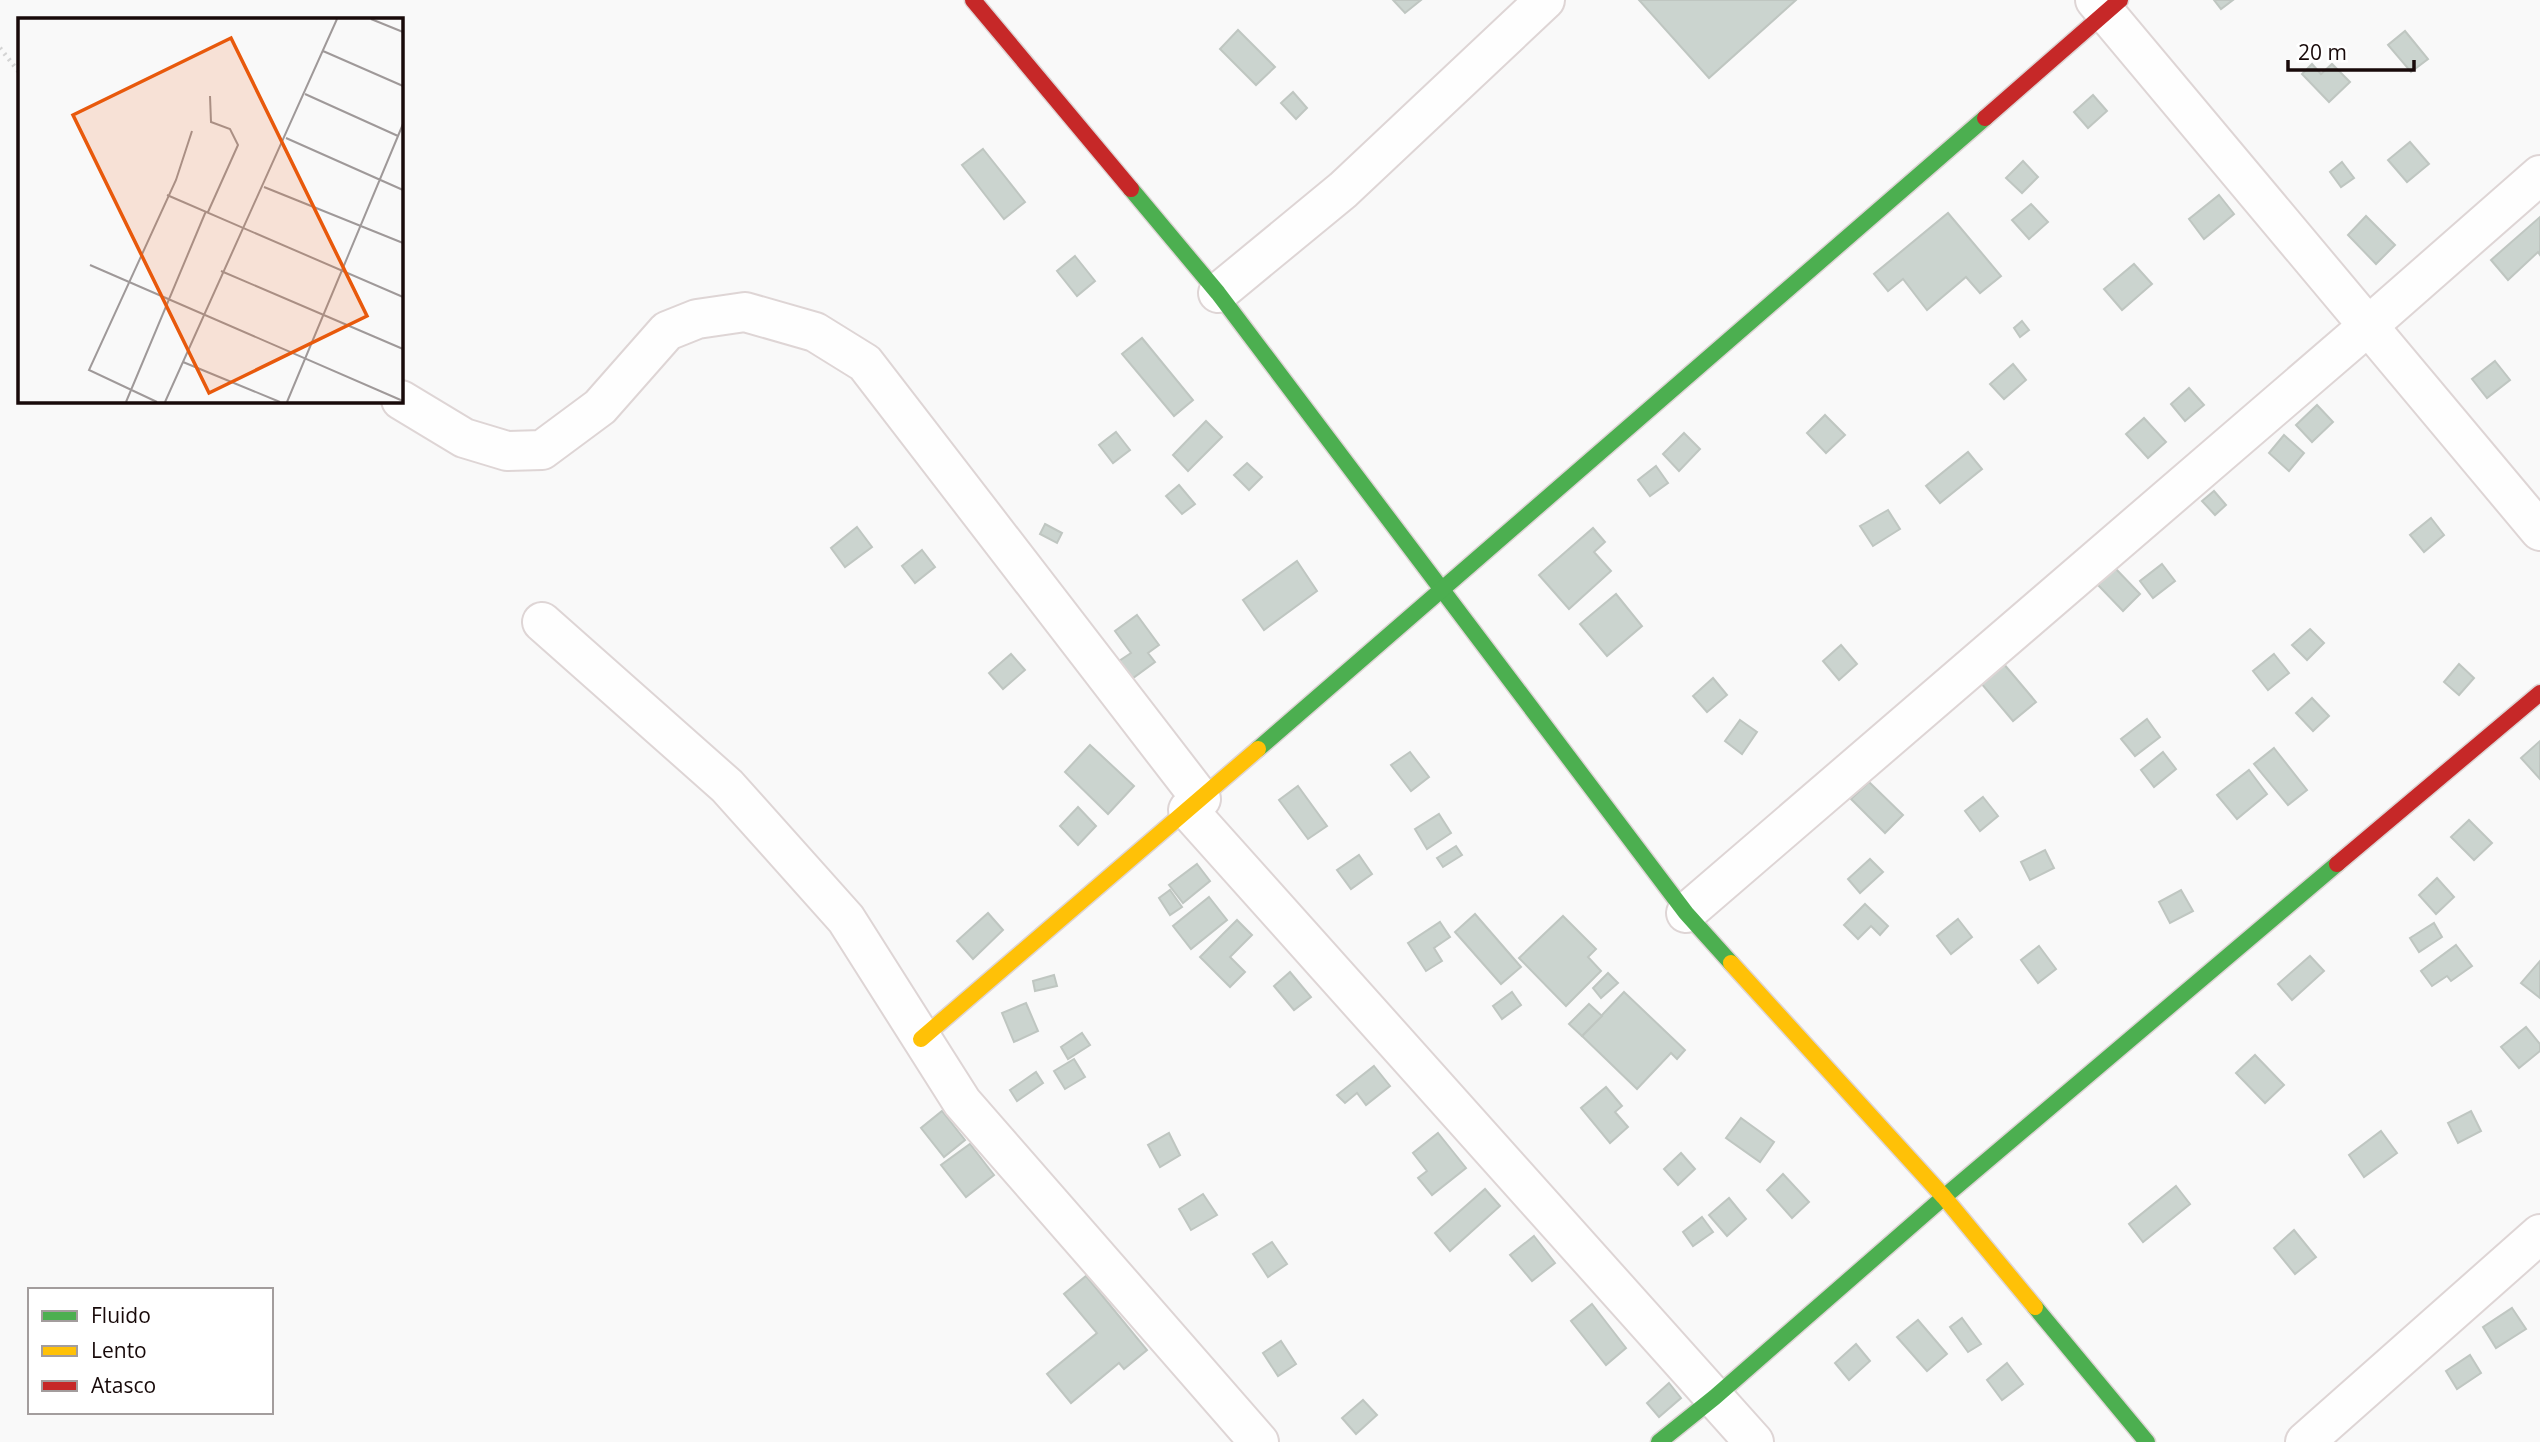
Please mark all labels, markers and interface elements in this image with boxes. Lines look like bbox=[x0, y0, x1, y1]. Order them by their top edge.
inset map bbox=[18, 18, 402, 402]
scale bar bbox=[2288, 28, 2414, 72]
text: 20 m bbox=[2298, 38, 2347, 66]
legend bbox=[28, 1288, 273, 1414]
text: Fluido bbox=[91, 1301, 151, 1329]
text: Lento bbox=[91, 1336, 147, 1364]
text: Atasco bbox=[91, 1371, 156, 1399]

